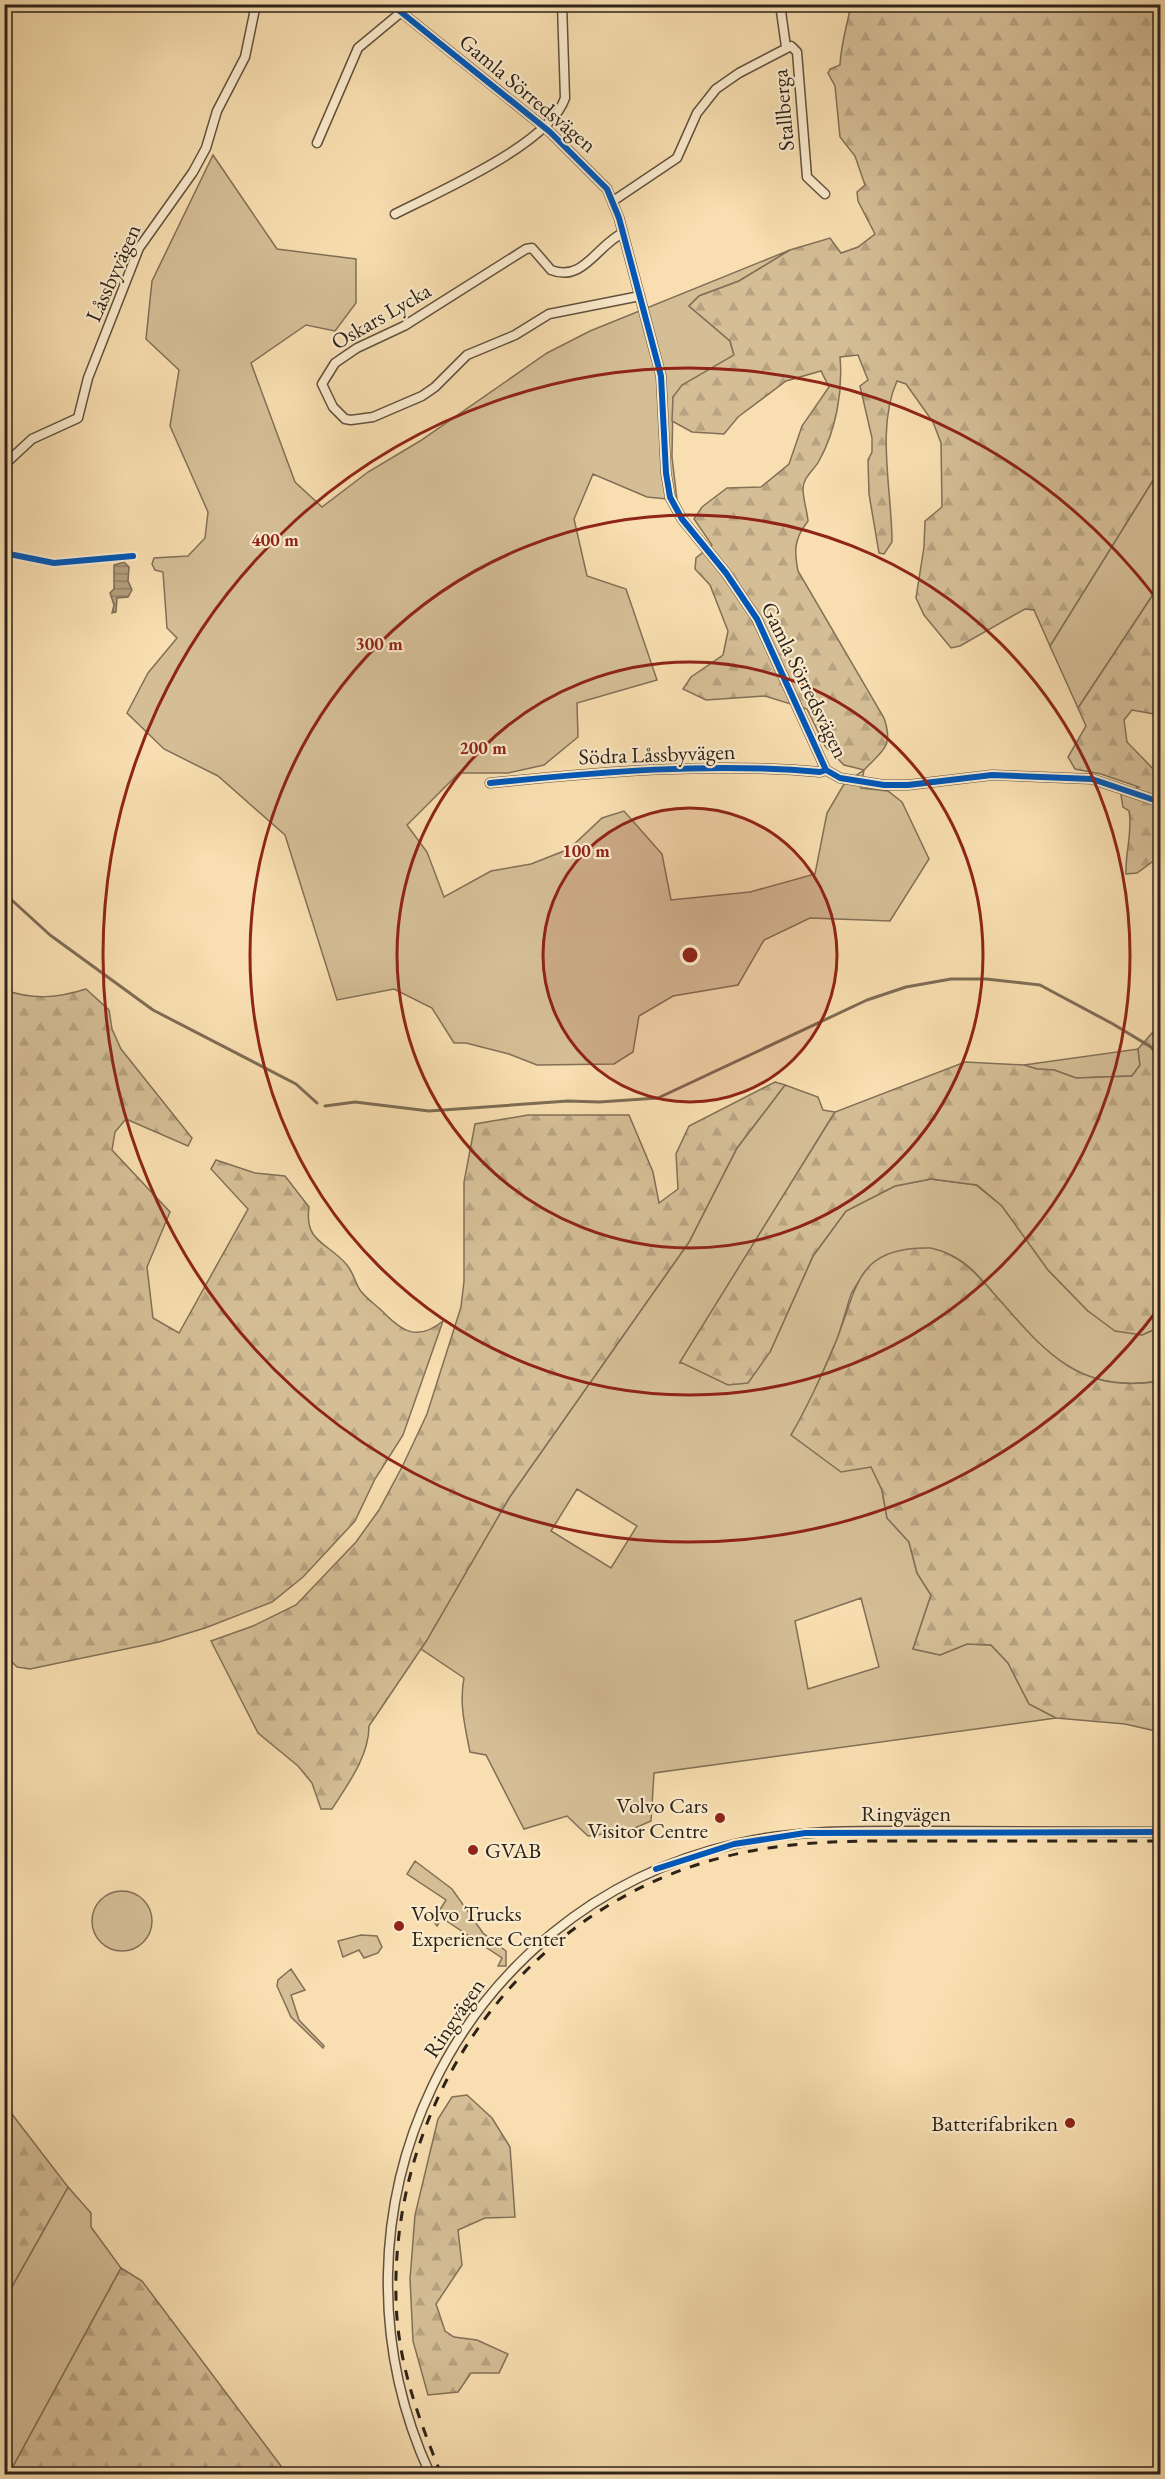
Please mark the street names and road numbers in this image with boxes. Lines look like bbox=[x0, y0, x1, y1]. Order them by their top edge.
street label: Gamla Sörredsvägen bbox=[453, 27, 603, 159]
street label: Stallberga bbox=[765, 68, 801, 152]
street label: Låssbyvägen bbox=[79, 219, 148, 326]
street label: Oskars Lycka bbox=[326, 276, 436, 356]
street label: Gamla Sörredsvägen bbox=[755, 597, 856, 763]
street label: Södra Låssbyvägen bbox=[578, 737, 736, 771]
street label: Ringvägen bbox=[861, 1799, 951, 1828]
street label: Ringvägen bbox=[417, 1972, 491, 2063]

